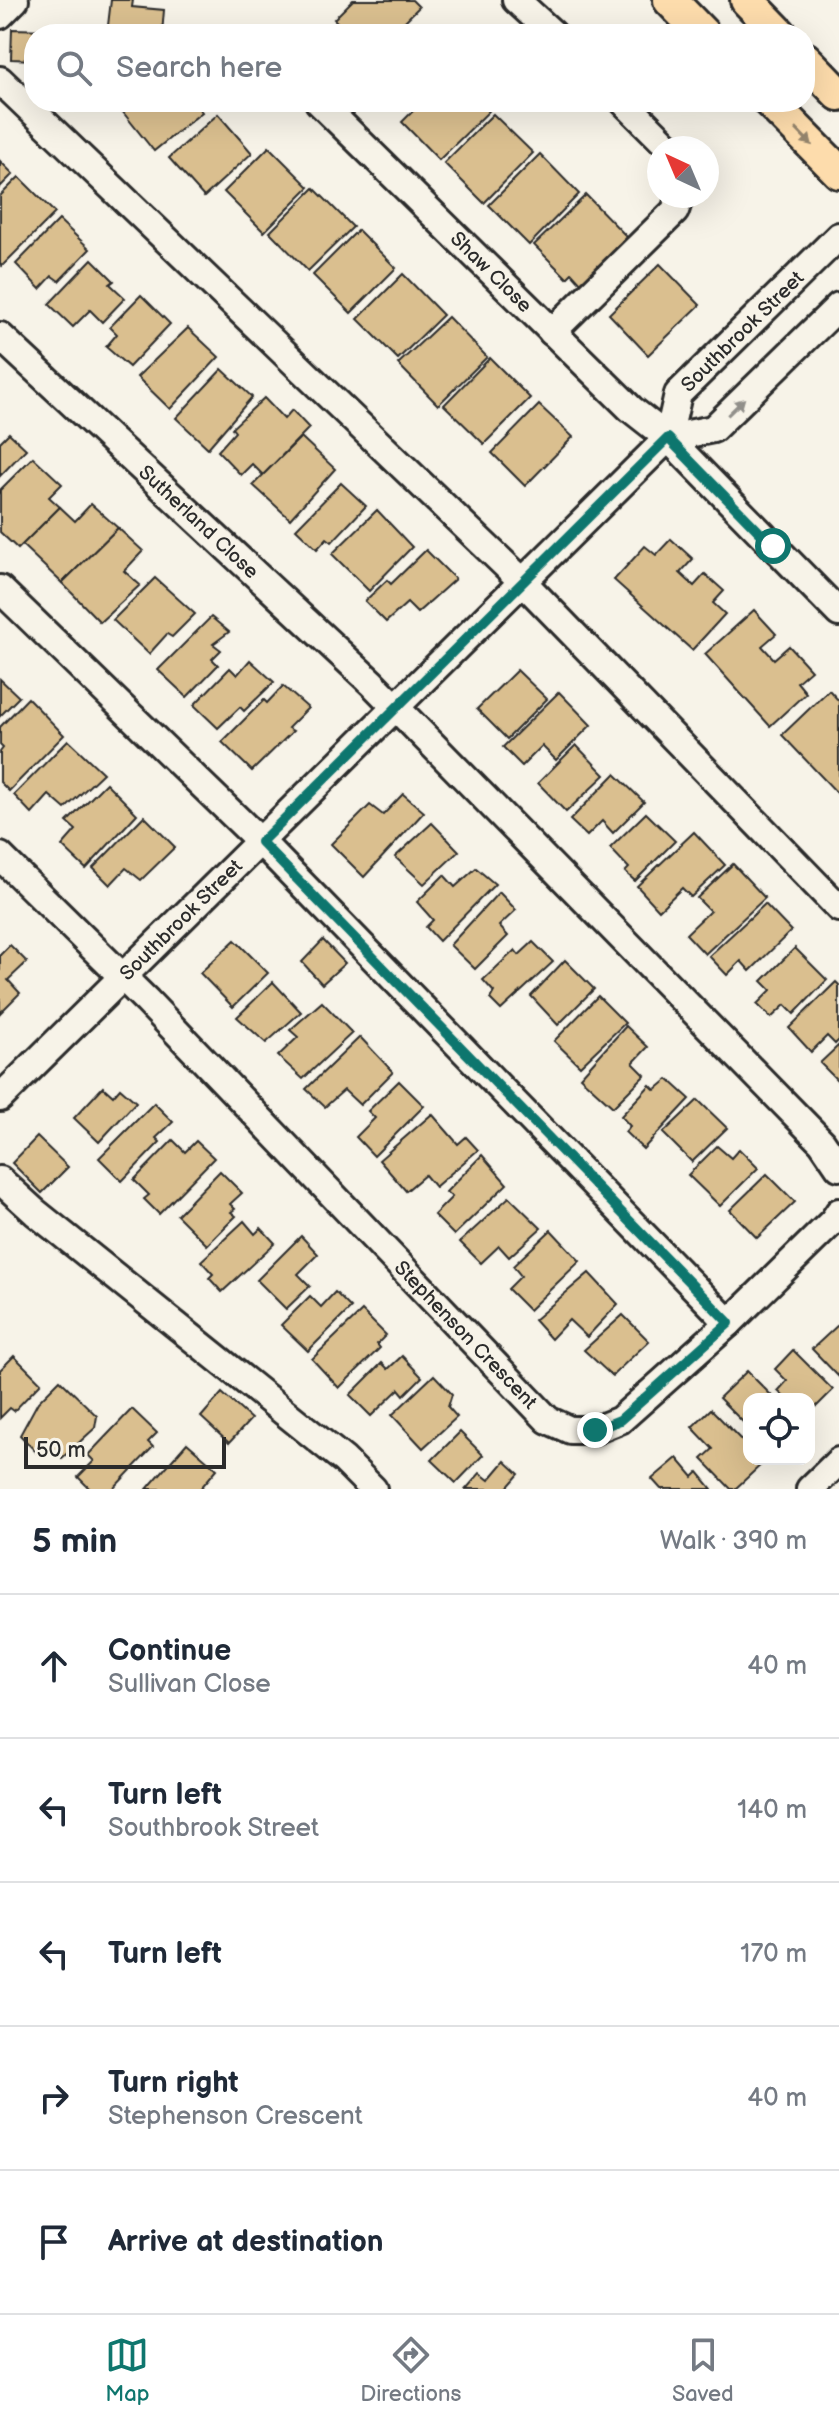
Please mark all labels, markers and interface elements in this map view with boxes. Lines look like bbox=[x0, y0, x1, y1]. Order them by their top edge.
search box bbox=[24, 24, 815, 112]
icon: search bbox=[52, 46, 96, 90]
text: Search here bbox=[116, 50, 282, 86]
one-way arrow bbox=[795, 127, 813, 146]
north arrow bbox=[647, 136, 719, 208]
street label: Shaw Close bbox=[445, 227, 537, 318]
street label: Southbrook Street bbox=[676, 266, 809, 397]
one-way arrow bbox=[726, 398, 745, 416]
street label: Sutherland Close bbox=[133, 461, 263, 584]
route start bbox=[755, 528, 791, 564]
street label: Southbrook Street bbox=[115, 855, 248, 986]
street label: Stephenson Crescent bbox=[389, 1256, 542, 1414]
map controls bbox=[743, 1393, 815, 1465]
button: locate bbox=[743, 1393, 815, 1465]
route end bbox=[577, 1412, 613, 1448]
scale bar bbox=[24, 1433, 226, 1469]
text: 50 m bbox=[36, 1437, 86, 1464]
text: 5 min bbox=[32, 1521, 117, 1562]
text: Walk · 390 m bbox=[660, 1526, 807, 1557]
text: Continue bbox=[108, 1633, 231, 1669]
icon: ahead bbox=[32, 1644, 76, 1688]
text: 40 m bbox=[747, 1651, 807, 1682]
text: Sullivan Close bbox=[108, 1669, 271, 1700]
text: Turn left bbox=[108, 1777, 222, 1813]
icon: left bbox=[32, 1788, 76, 1832]
text: 140 m bbox=[737, 1795, 807, 1826]
text: Southbrook Street bbox=[108, 1813, 319, 1844]
icon: left bbox=[32, 1932, 76, 1976]
text: Turn left bbox=[108, 1936, 222, 1972]
text: 170 m bbox=[740, 1939, 807, 1970]
text: Turn right bbox=[108, 2065, 239, 2101]
icon: right bbox=[32, 2076, 76, 2120]
text: 40 m bbox=[747, 2083, 807, 2114]
text: Stephenson Crescent bbox=[108, 2101, 363, 2132]
icon: arrive bbox=[32, 2220, 76, 2264]
text: Arrive at destination bbox=[108, 2224, 384, 2260]
tab: Map bbox=[105, 2333, 150, 2408]
tab: Directions bbox=[360, 2333, 461, 2408]
tab: Saved bbox=[672, 2333, 734, 2408]

